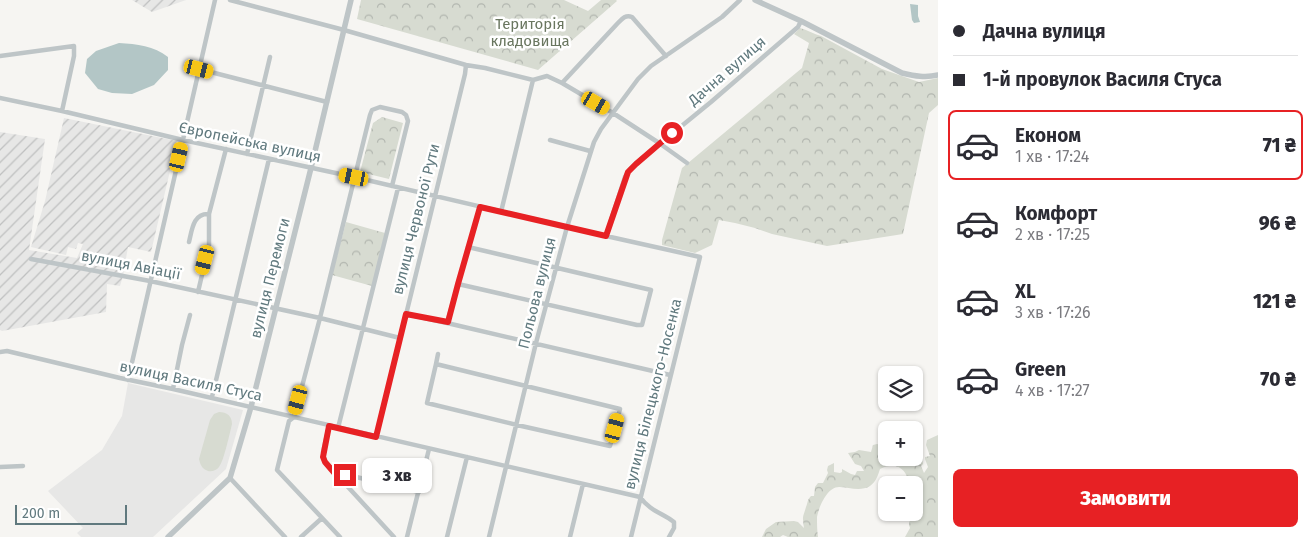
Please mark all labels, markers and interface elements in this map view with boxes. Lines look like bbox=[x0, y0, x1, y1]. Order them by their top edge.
park label: Територія кладовища bbox=[490, 15, 570, 50]
text: Дачна вулиця bbox=[983, 20, 1106, 43]
street label: Дачна вулиця bbox=[684, 32, 769, 110]
car bbox=[182, 58, 215, 80]
text: 1-й провулок Василя Стуса bbox=[983, 68, 1222, 91]
car bbox=[579, 89, 612, 117]
street label: Європейська вулиця bbox=[177, 118, 323, 166]
route start bbox=[661, 122, 683, 144]
icon: car bbox=[955, 123, 1000, 168]
text: Економ bbox=[1015, 124, 1081, 147]
text: 71 ₴ bbox=[1263, 134, 1296, 157]
car bbox=[168, 141, 189, 173]
street label: вулиця Червоної Рути bbox=[388, 142, 444, 296]
text: 1 хв · 17:24 bbox=[1015, 147, 1089, 166]
car bbox=[337, 167, 370, 187]
icon: car bbox=[955, 201, 1000, 246]
text: Комфорт bbox=[1015, 202, 1097, 225]
text: 96 ₴ bbox=[1259, 212, 1296, 235]
street label: вулиця Перемоги bbox=[246, 216, 294, 340]
text: 2 хв · 17:25 bbox=[1015, 225, 1090, 244]
street label: Польова вулиця bbox=[514, 235, 560, 351]
car bbox=[194, 244, 215, 276]
street label: вулиця Авіації bbox=[80, 247, 183, 284]
icon: car bbox=[955, 279, 1000, 324]
text: XL bbox=[1015, 280, 1036, 303]
text: 121 ₴ bbox=[1253, 290, 1296, 313]
street label: вулиця Білецького-Носенка bbox=[621, 297, 685, 491]
text: 3 хв · 17:26 bbox=[1015, 303, 1091, 322]
street label: вулиця Василя Стуса bbox=[118, 357, 264, 405]
icon: car bbox=[955, 357, 1000, 402]
text: Green bbox=[1015, 358, 1066, 381]
map controls bbox=[878, 366, 923, 521]
button: layers bbox=[878, 366, 923, 411]
text: 70 ₴ bbox=[1260, 368, 1296, 391]
text: 4 хв · 17:27 bbox=[1015, 381, 1090, 400]
car bbox=[286, 384, 309, 416]
car bbox=[603, 412, 626, 444]
button: + bbox=[878, 421, 923, 466]
callout: 3 хв bbox=[362, 458, 432, 492]
route end bbox=[334, 464, 356, 486]
text: 3 хв bbox=[382, 466, 412, 485]
button: Замовити bbox=[953, 469, 1298, 527]
button: − bbox=[878, 476, 923, 521]
scale bar bbox=[15, 502, 128, 525]
text: 200 m bbox=[22, 505, 60, 522]

